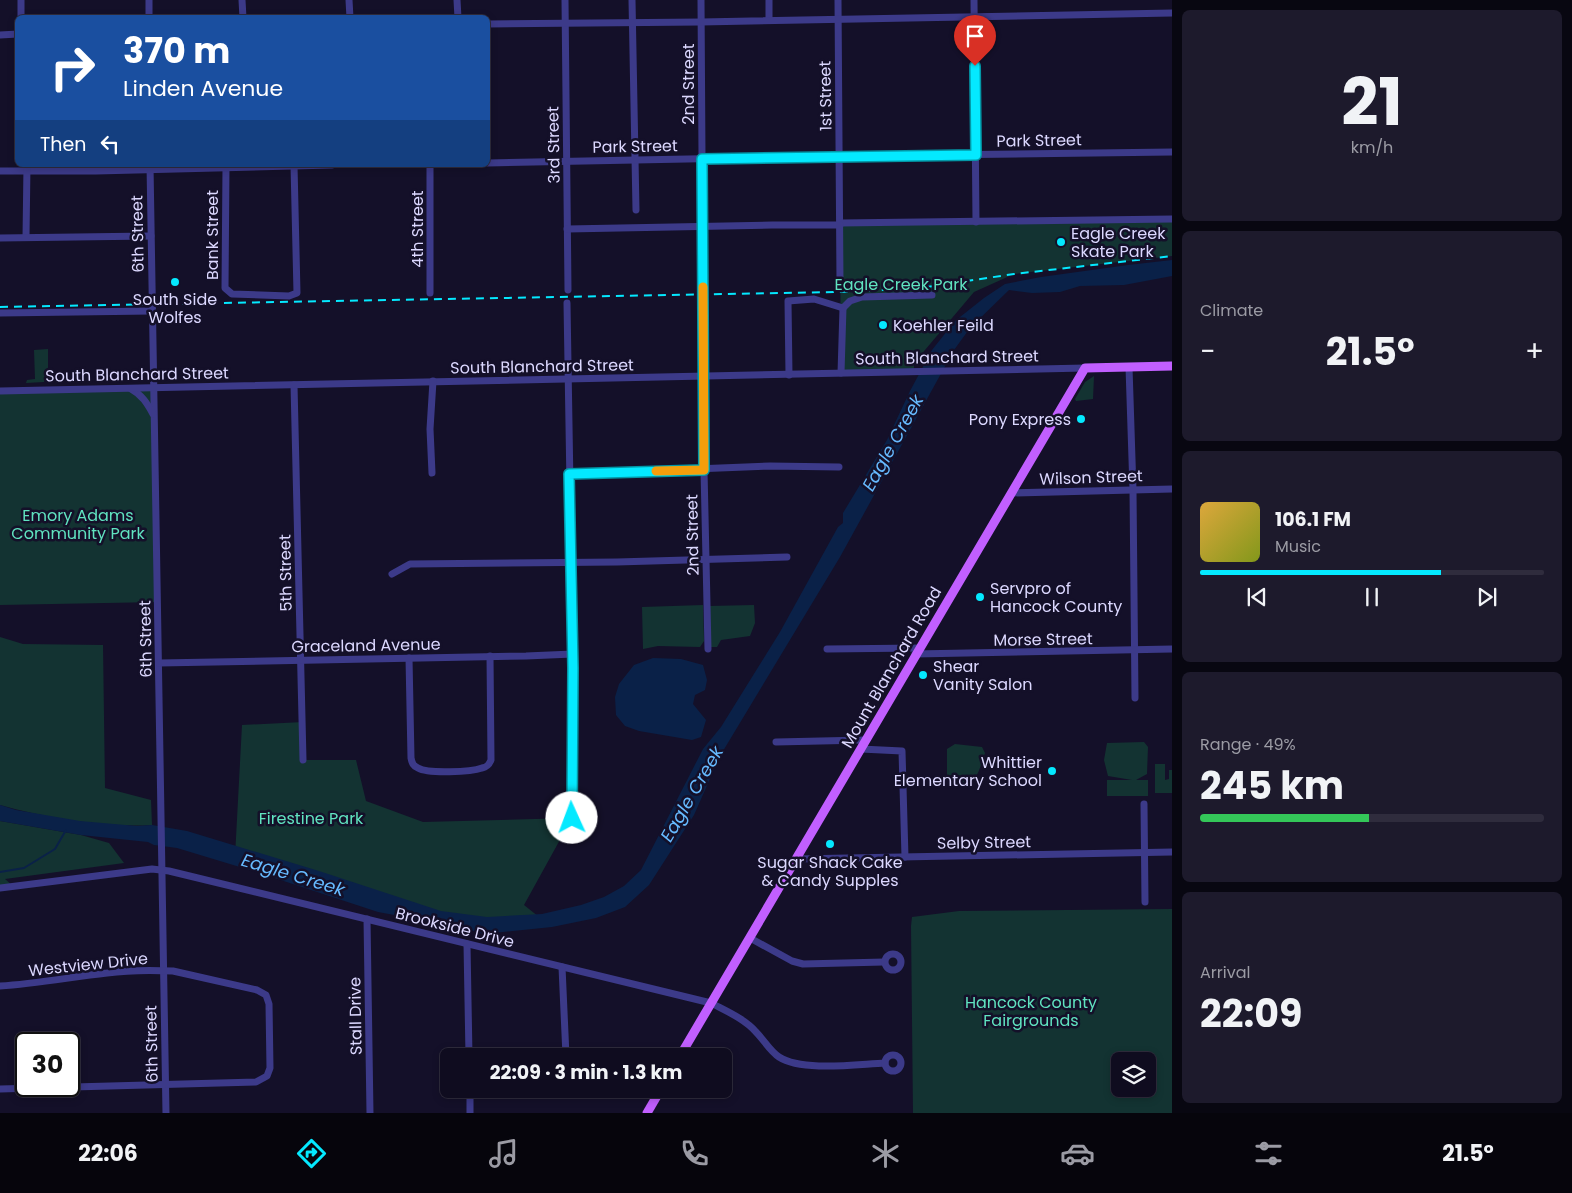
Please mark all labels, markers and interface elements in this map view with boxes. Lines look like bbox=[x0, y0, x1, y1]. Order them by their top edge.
pin bbox=[954, 15, 996, 66]
icon: arrive bbox=[961, 22, 989, 50]
text: 370 m bbox=[123, 26, 230, 75]
icon: right bbox=[40, 35, 105, 100]
street label: 2nd Street bbox=[677, 43, 700, 125]
text: 21 bbox=[1341, 57, 1403, 148]
street label: 1st Street bbox=[813, 60, 838, 131]
text: Linden Avenue bbox=[123, 73, 283, 104]
street label: 3rd Street bbox=[541, 106, 566, 184]
street label: Park Street bbox=[996, 128, 1082, 153]
icon: left bbox=[96, 130, 124, 158]
text: Then bbox=[40, 131, 86, 158]
street label: Park Street bbox=[592, 134, 678, 159]
text: km/h bbox=[1351, 136, 1393, 159]
street label: Bank Street bbox=[201, 190, 224, 280]
street label: 4th Street bbox=[406, 190, 429, 268]
street label: 6th Street bbox=[125, 195, 150, 273]
place label: Eagle Creek Skate Park bbox=[1071, 222, 1166, 263]
marker: Eagle Creek Skate Park bbox=[1055, 236, 1067, 248]
park label: Eagle Creek Park bbox=[835, 273, 968, 296]
marker: South Side Wolfes bbox=[169, 276, 181, 288]
place label: South Side Wolfes bbox=[133, 288, 217, 329]
text: Climate bbox=[1200, 299, 1263, 322]
place label: Koehler Feild bbox=[893, 314, 994, 337]
marker: Koehler Feild bbox=[877, 319, 889, 331]
text: 21.5° bbox=[1326, 325, 1415, 378]
text: − bbox=[1200, 332, 1215, 371]
text: + bbox=[1525, 332, 1544, 371]
street label: South Blanchard Street bbox=[855, 344, 1039, 371]
street label: South Blanchard Street bbox=[450, 353, 634, 380]
street label: South Blanchard Street bbox=[45, 361, 229, 388]
water label: Eagle Creek bbox=[856, 389, 930, 495]
place label: Pony Express bbox=[969, 408, 1071, 431]
marker: Pony Express bbox=[1075, 413, 1087, 425]
street label: Wilson Street bbox=[1039, 464, 1143, 491]
street label: 2nd Street bbox=[680, 494, 705, 576]
park label: Emory Adams Community Park bbox=[11, 504, 145, 545]
text: 106.1 FM bbox=[1275, 506, 1351, 533]
street label: 5th Street bbox=[273, 534, 298, 612]
text: Music bbox=[1275, 535, 1321, 558]
place label: Servpro of Hancock County bbox=[990, 577, 1122, 618]
street label: Mount Blanchard Road bbox=[836, 582, 947, 752]
icon: previous bbox=[1243, 583, 1271, 611]
icon: pause bbox=[1358, 583, 1386, 611]
icon: next bbox=[1473, 583, 1501, 611]
marker: Servpro of Hancock County bbox=[974, 591, 986, 603]
street label: 6th Street bbox=[133, 600, 158, 678]
street label: Morse Street bbox=[993, 627, 1093, 652]
street label: Graceland Avenue bbox=[291, 633, 441, 658]
place label: Shear Vanity Salon bbox=[933, 655, 1033, 696]
marker: Shear Vanity Salon bbox=[917, 669, 929, 681]
text: Range · 49% bbox=[1200, 733, 1296, 756]
water label: Eagle Creek bbox=[654, 741, 729, 846]
place label: Whittier Elementary School bbox=[894, 751, 1042, 792]
text: 245 km bbox=[1200, 759, 1344, 812]
marker: Whittier Elementary School bbox=[1046, 765, 1058, 777]
position arrow bbox=[545, 791, 597, 843]
park label: Firestine Park bbox=[259, 807, 364, 830]
street label: Selby Street bbox=[937, 830, 1031, 855]
marker: Sugar Shack Cake & Candy Supples bbox=[824, 838, 836, 850]
water label: Eagle Creek bbox=[238, 847, 349, 902]
place label: Sugar Shack Cake & Candy Supples bbox=[757, 851, 903, 892]
street label: Brookside Drive bbox=[393, 902, 517, 953]
street label: Westview Drive bbox=[27, 947, 149, 982]
text: Arrival bbox=[1200, 961, 1250, 984]
street label: Stall Drive bbox=[343, 977, 368, 1055]
text: 22:09 bbox=[1200, 987, 1302, 1040]
park label: Hancock County Fairgrounds bbox=[965, 991, 1097, 1032]
street label: 6th Street bbox=[139, 1005, 164, 1083]
speed limit sign: 30 bbox=[15, 1032, 80, 1097]
map controls bbox=[1111, 1052, 1156, 1097]
button: layers bbox=[1111, 1052, 1156, 1097]
text: 22:09 · 3 min · 1.3 km bbox=[490, 1059, 682, 1086]
icon: directions bbox=[294, 1136, 329, 1171]
icon: music bbox=[486, 1136, 521, 1171]
icon: phone bbox=[677, 1136, 712, 1171]
icon: climate bbox=[868, 1136, 903, 1171]
icon: car bbox=[1060, 1136, 1095, 1171]
icon: filters bbox=[1251, 1136, 1286, 1171]
text: 22:06 bbox=[78, 1138, 138, 1169]
text: 21.5° bbox=[1442, 1138, 1494, 1169]

